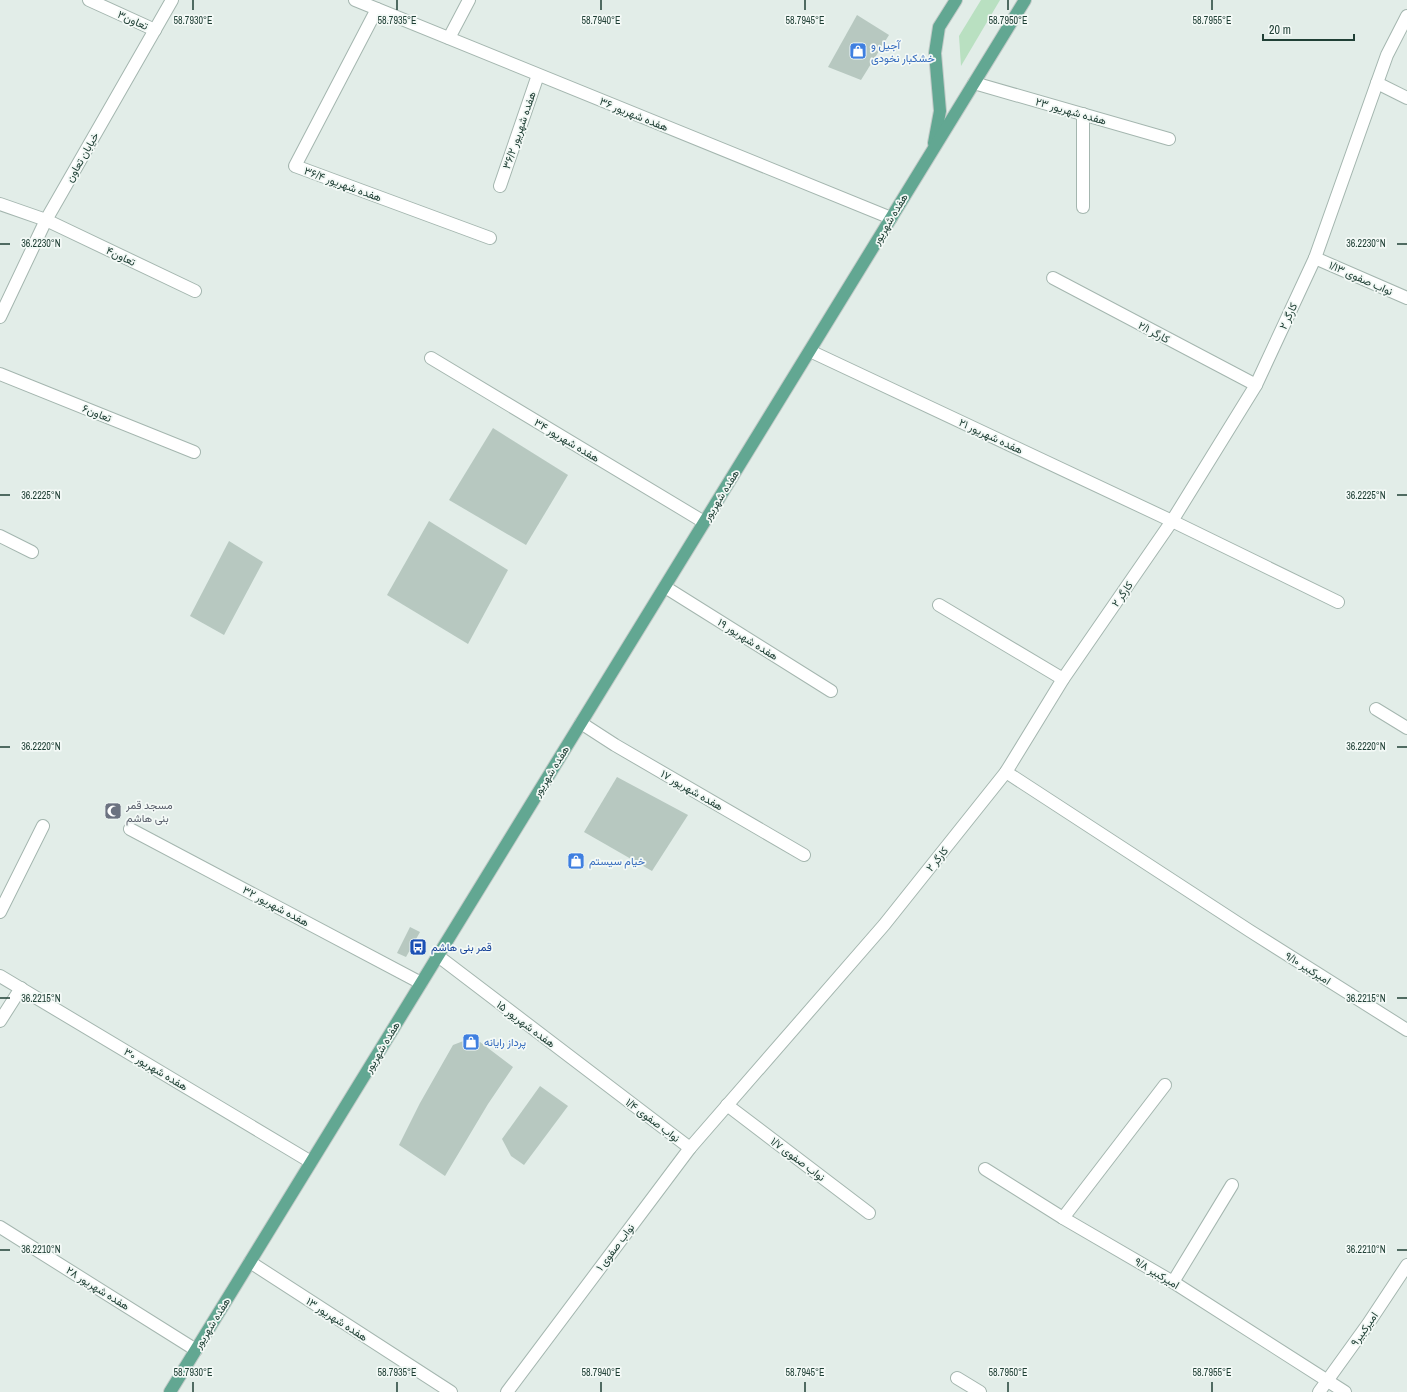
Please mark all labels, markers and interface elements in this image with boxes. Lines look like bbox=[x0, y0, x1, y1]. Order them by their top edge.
street label: تعاون۳ bbox=[115, 7, 151, 33]
text: 58.7930°E bbox=[173, 14, 213, 27]
text: 58.7935°E bbox=[377, 14, 417, 27]
text: 58.7940°E bbox=[581, 14, 621, 27]
text: 58.7945°E bbox=[785, 14, 825, 27]
text: 58.7950°E bbox=[988, 14, 1028, 27]
text: 58.7955°E bbox=[1192, 14, 1232, 27]
scale bar bbox=[1263, 16, 1354, 42]
text: 20 m bbox=[1269, 22, 1291, 38]
place label: آجیل و خشکبار نخودی bbox=[871, 38, 935, 65]
shop icon: آجیل و خشکبار نخودی bbox=[848, 41, 868, 61]
street label: هفده شهریور ۳۶/۲ bbox=[499, 89, 539, 171]
street label: هفده شهریور ۳۶ bbox=[598, 94, 671, 134]
street label: هفده شهریور ۲۳ bbox=[1034, 94, 1108, 128]
street label: خیابان تعاون bbox=[62, 130, 102, 184]
street label: هفده شهریور ۳۶/۴ bbox=[302, 163, 384, 205]
street label: هفده شهریور bbox=[869, 190, 911, 248]
text: 36.2230°N bbox=[21, 237, 61, 250]
text: 36.2230°N bbox=[1346, 237, 1386, 250]
street label: تعاون۴ bbox=[104, 243, 139, 269]
street label: نواب صفوی ۱/۱۳ bbox=[1327, 258, 1395, 298]
street label: کارگر ۲ bbox=[1276, 300, 1300, 332]
street label: کارگر ۲/۱ bbox=[1136, 318, 1172, 346]
street label: تعاون۶ bbox=[80, 401, 114, 425]
street label: هفده شهریور ۳۴ bbox=[532, 415, 603, 465]
street label: هفده شهریور ۲۱ bbox=[957, 415, 1026, 457]
street label: هفده شهریور bbox=[699, 467, 742, 524]
text: 36.2225°N bbox=[21, 489, 61, 502]
text: 36.2225°N bbox=[1346, 489, 1386, 502]
street label: کارگر ۲ bbox=[1108, 578, 1136, 609]
street label: هفده شهریور ۱۹ bbox=[715, 615, 781, 663]
text: 36.2220°N bbox=[21, 740, 61, 753]
text: 36.2220°N bbox=[1346, 740, 1386, 753]
street label: هفده شهریور bbox=[529, 743, 572, 800]
street label: هفده شهریور ۱۷ bbox=[658, 766, 726, 814]
place label: مسجد قمر بنی هاشم bbox=[125, 798, 173, 826]
mosque icon: مسجد قمر بنی هاشم bbox=[103, 801, 123, 821]
street label: کارگر ۲ bbox=[923, 844, 951, 874]
shop icon: خیام سیستم bbox=[566, 851, 586, 871]
place label: خیام سیستم bbox=[589, 854, 645, 869]
street label: هفده شهریور ۳۲ bbox=[240, 883, 312, 930]
bus stop icon: قمر بنی هاشم bbox=[408, 937, 428, 957]
place label: قمر بنی هاشم bbox=[431, 940, 492, 955]
street label: امیرکبیر ۹/۱۰ bbox=[1282, 948, 1334, 988]
text: 36.2215°N bbox=[21, 992, 61, 1005]
text: 36.2215°N bbox=[1346, 992, 1386, 1005]
street label: هفده شهریور ۱۵ bbox=[494, 997, 558, 1051]
street label: هفده شهریور bbox=[361, 1018, 403, 1076]
shop icon: پرداز رایانه bbox=[461, 1032, 481, 1052]
place label: پرداز رایانه bbox=[484, 1035, 526, 1050]
street label: هفده شهریور ۳۰ bbox=[122, 1044, 191, 1094]
street label: نواب صفوی ۱/۴ bbox=[623, 1095, 683, 1145]
street label: نواب صفوی ۱/۷ bbox=[768, 1134, 828, 1184]
street label: نواب صفوی ۱ bbox=[593, 1221, 637, 1273]
text: 36.2210°N bbox=[21, 1243, 61, 1256]
text: 36.2210°N bbox=[1346, 1243, 1386, 1256]
street label: امیرکبیر ۹/۸ bbox=[1132, 1254, 1182, 1292]
street label: هفده شهریور ۲۸ bbox=[64, 1263, 133, 1313]
street label: هفده شهریور ۱۳ bbox=[304, 1294, 371, 1344]
street label: هفده شهریور bbox=[190, 1295, 233, 1352]
street label: امیرکبیر۹ bbox=[1347, 1309, 1381, 1349]
text: 58.7930°E bbox=[173, 1366, 213, 1379]
text: 58.7935°E bbox=[377, 1366, 417, 1379]
text: 58.7940°E bbox=[581, 1366, 621, 1379]
text: 58.7945°E bbox=[785, 1366, 825, 1379]
text: 58.7950°E bbox=[988, 1366, 1028, 1379]
text: 58.7955°E bbox=[1192, 1366, 1232, 1379]

